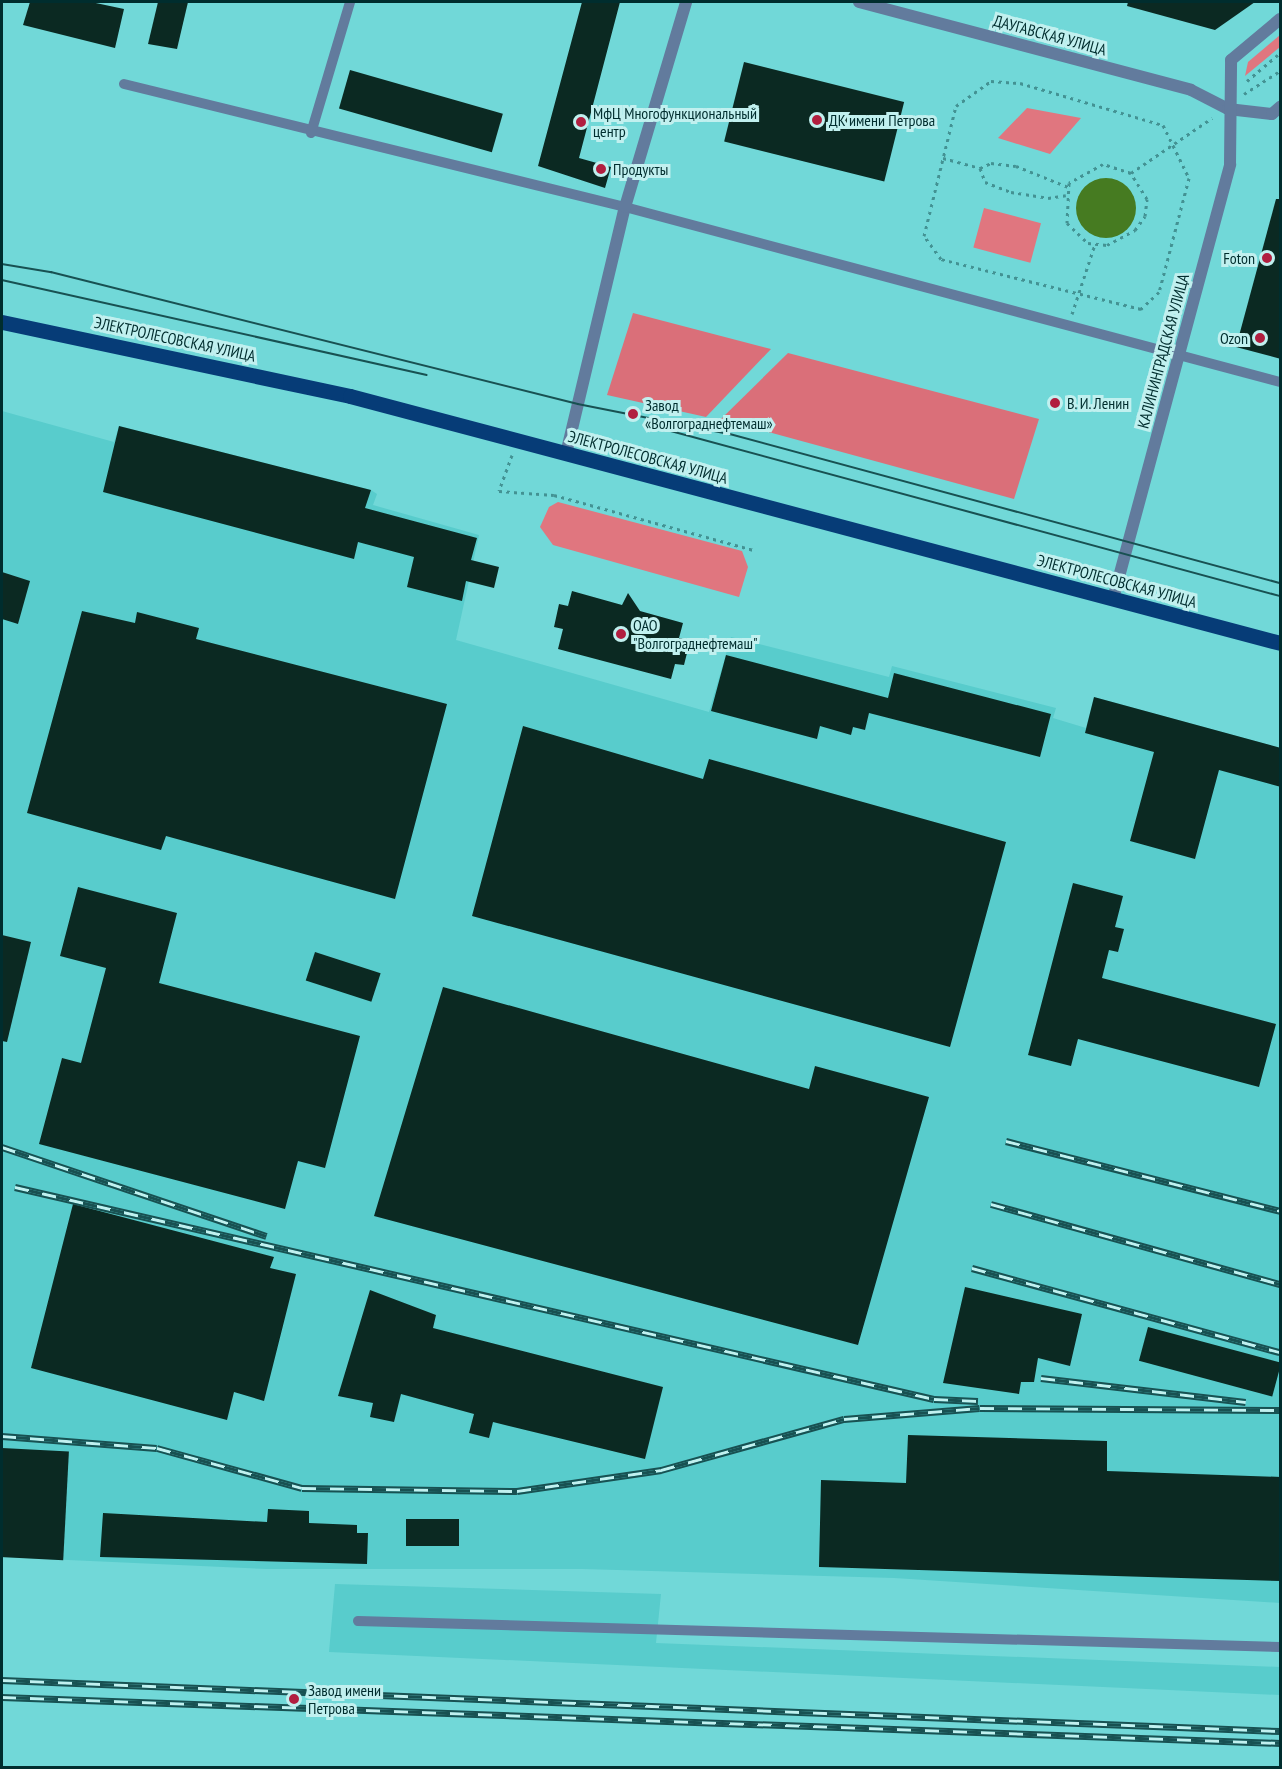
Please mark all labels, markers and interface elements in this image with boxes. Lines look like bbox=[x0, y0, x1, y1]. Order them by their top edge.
street label: ДАУГАВСКАЯ УЛИЦА bbox=[991, 11, 1109, 59]
place label: МфЦ Многофункциональный центр bbox=[593, 103, 757, 141]
place label: ДК имени Петрова bbox=[829, 110, 935, 130]
marker: ДК имени Петрова bbox=[810, 113, 824, 127]
marker: МфЦ Многофункциональный центр bbox=[574, 115, 588, 129]
place label: Продукты bbox=[613, 159, 668, 179]
marker: Продукты bbox=[594, 162, 608, 176]
place label: Foton bbox=[1223, 248, 1255, 268]
marker: Foton bbox=[1260, 251, 1274, 265]
street label: КАЛИНИНГРАДСКАЯ УЛИЦА bbox=[1133, 271, 1193, 431]
street label: ЭЛЕКТРОЛЕСОВСКАЯ УЛИЦА bbox=[92, 312, 258, 366]
place label: Ozon bbox=[1220, 328, 1248, 348]
marker: Ozon bbox=[1253, 331, 1267, 345]
place label: В. И. Ленин bbox=[1067, 393, 1131, 413]
place label: Завод «Волгограднефтемаш» bbox=[645, 395, 773, 433]
marker: В. И. Ленин bbox=[1048, 396, 1062, 410]
marker: Завод «Волгограднефтемаш» bbox=[626, 407, 640, 421]
street label: ЭЛЕКТРОЛЕСОВСКАЯ УЛИЦА bbox=[566, 426, 730, 488]
street label: ЭЛЕКТРОЛЕСОВСКАЯ УЛИЦА bbox=[1035, 550, 1199, 612]
place label: ОАО "Волгограднефтемаш" bbox=[633, 615, 758, 653]
marker: ОАО "Волгограднефтемаш" bbox=[614, 627, 628, 641]
place label: Завод имени Петрова bbox=[308, 1680, 381, 1718]
marker: Завод имени Петрова bbox=[285, 1690, 303, 1708]

